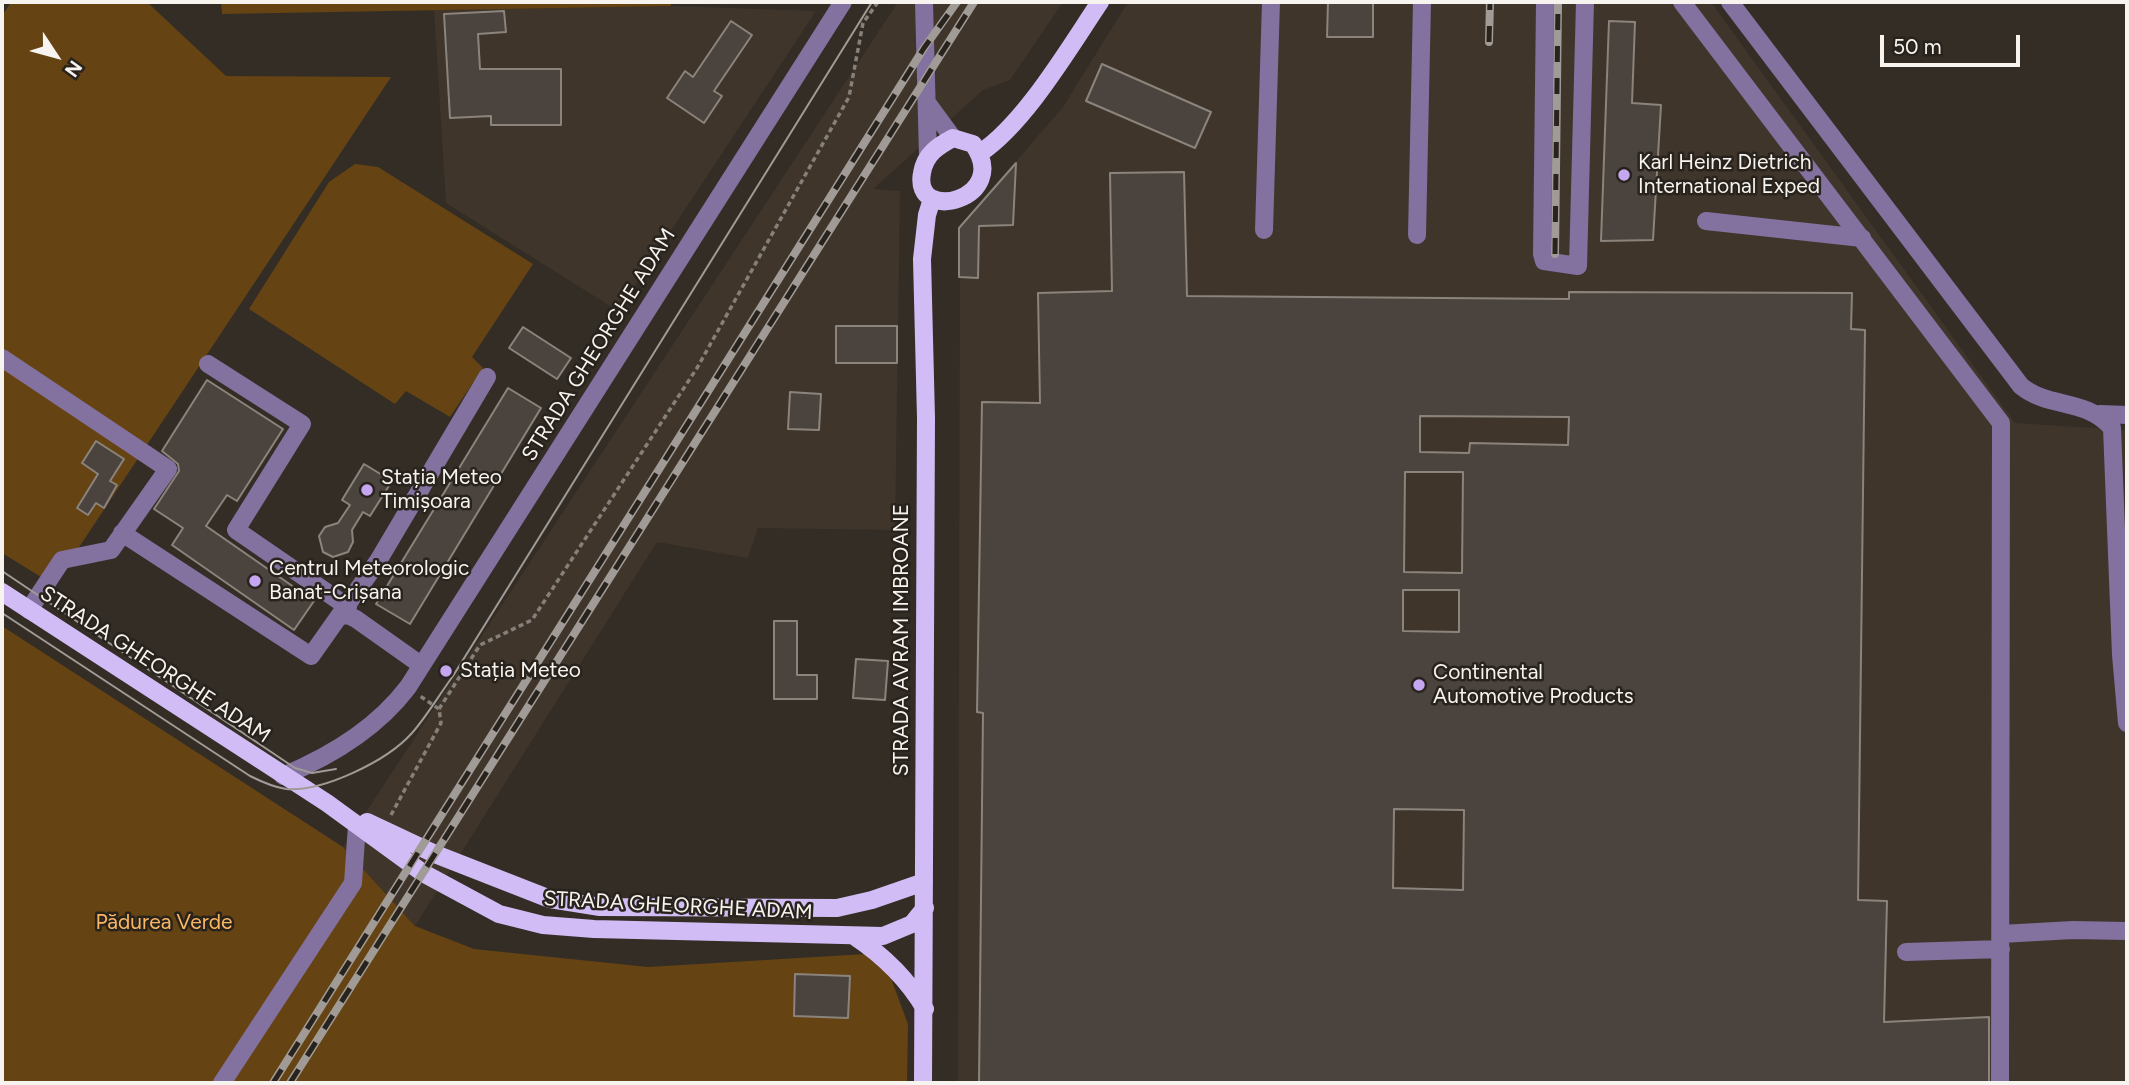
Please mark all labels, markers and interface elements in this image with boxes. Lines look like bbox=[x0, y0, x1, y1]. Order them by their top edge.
north arrow bbox=[21, 21, 91, 91]
scale bar bbox=[1884, 21, 2024, 65]
text: 50 m bbox=[1893, 34, 1942, 59]
text: N bbox=[60, 56, 87, 81]
place label: Karl Heinz Dietrich International Exped bbox=[1638, 150, 1820, 200]
marker: Karl Heinz Dietrich International Exped bbox=[1616, 167, 1632, 183]
street label: STRADA GHEORGHE ADAM bbox=[517, 224, 681, 466]
place label: Stația Meteo Timișoara bbox=[381, 465, 502, 515]
marker: Stația Meteo Timișoara bbox=[359, 482, 375, 498]
street label: STRADA AVRAM IMBROANE bbox=[889, 504, 915, 776]
place label: Centrul Meteorologic Banat-Crișana bbox=[269, 556, 469, 606]
marker: Centrul Meteorologic Banat-Crișana bbox=[247, 573, 263, 589]
street label: STRADA GHEORGHE ADAM bbox=[35, 581, 275, 749]
place label: Stația Meteo bbox=[460, 658, 581, 684]
place label: Continental Automotive Products bbox=[1433, 660, 1634, 710]
marker: Stația Meteo bbox=[438, 663, 454, 679]
marker: Continental Automotive Products bbox=[1411, 677, 1427, 693]
street label: STRADA GHEORGHE ADAM bbox=[543, 886, 813, 926]
park label: Pădurea Verde bbox=[95, 910, 233, 936]

